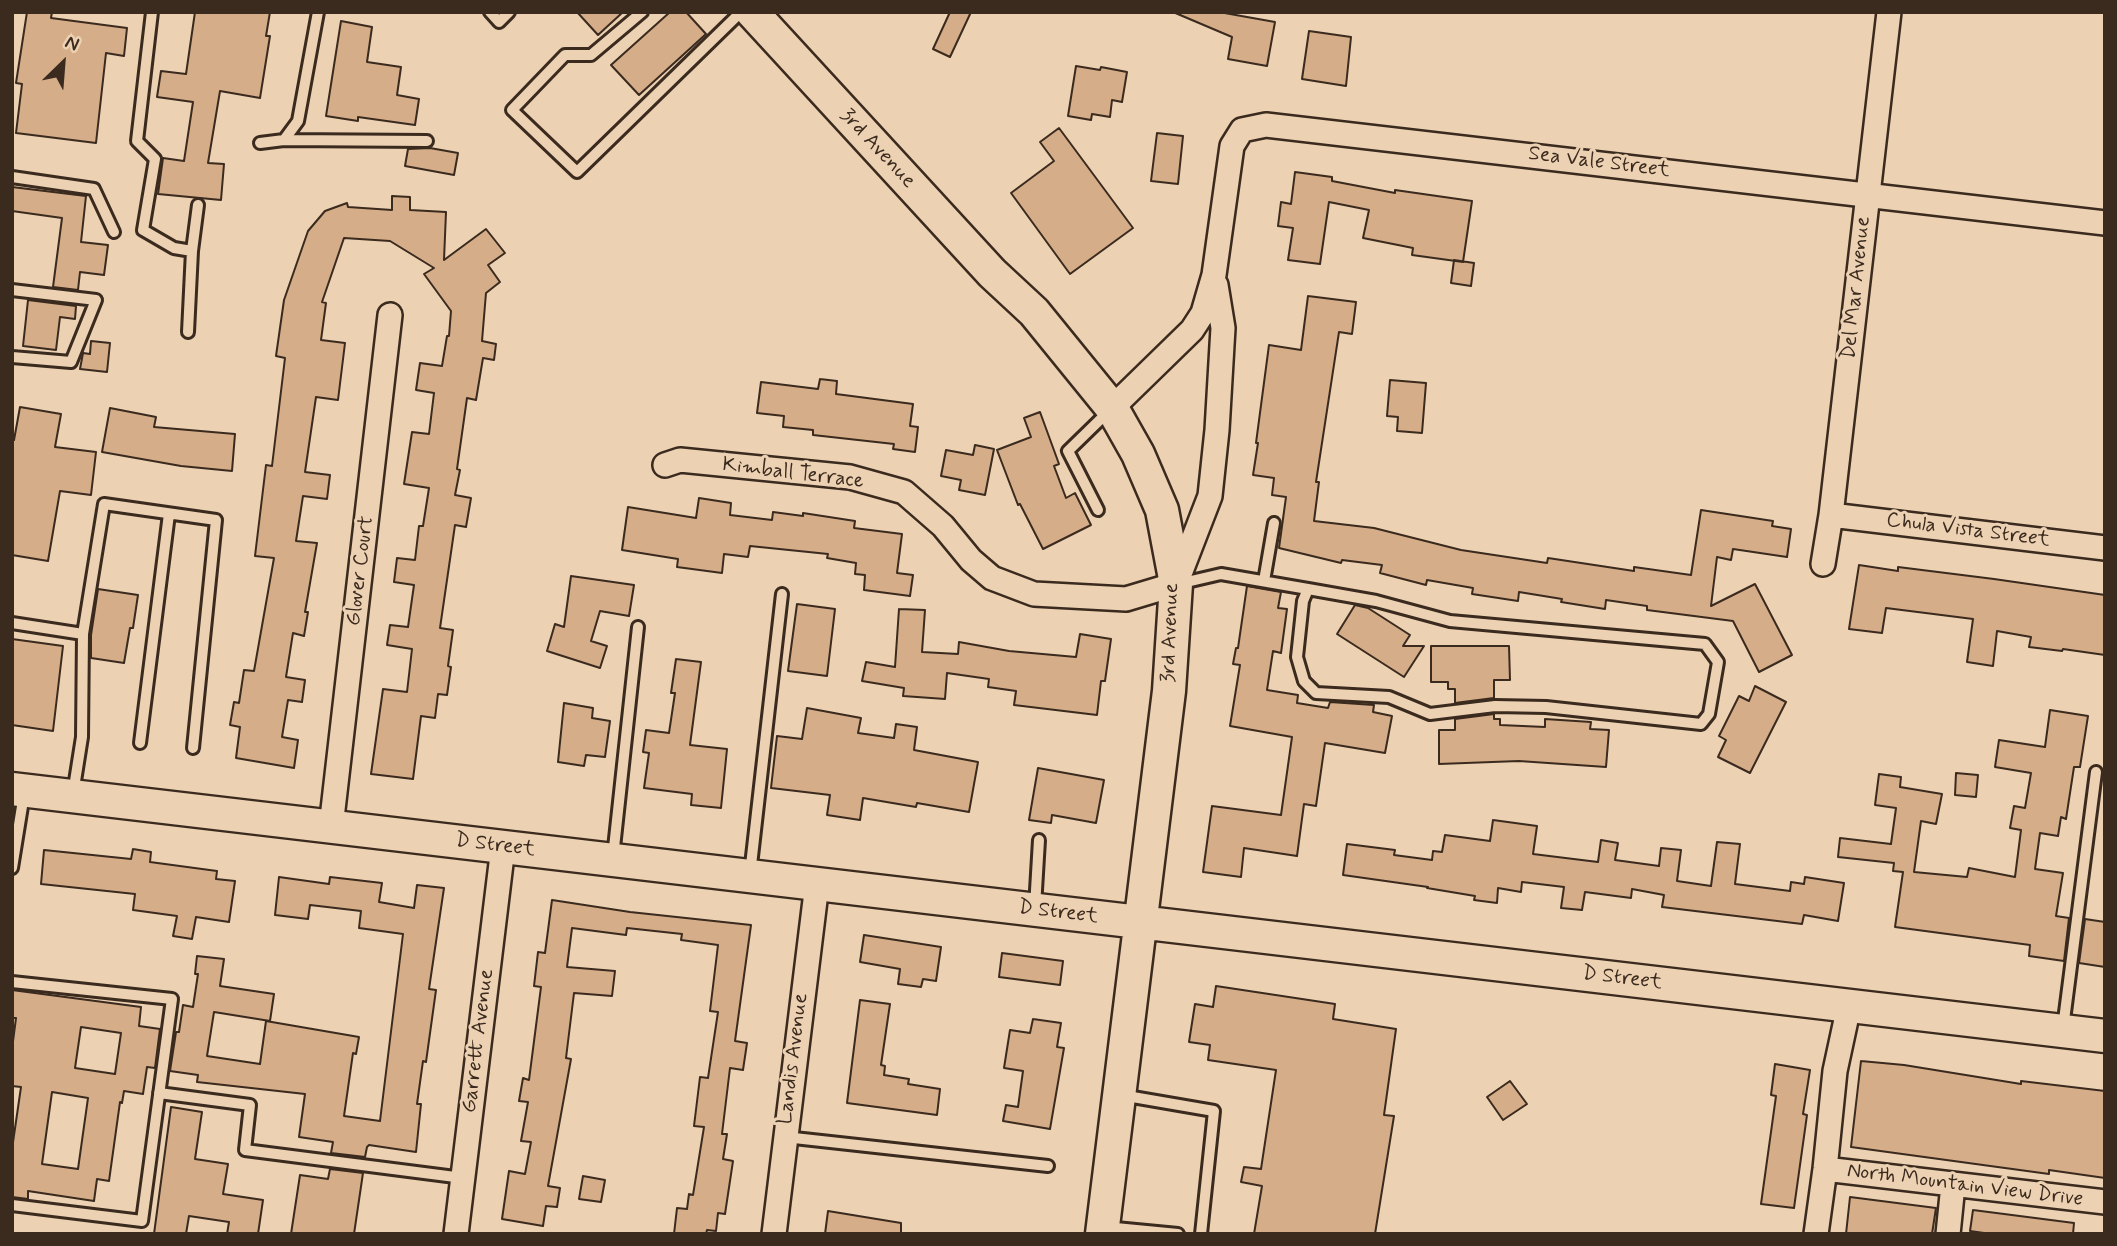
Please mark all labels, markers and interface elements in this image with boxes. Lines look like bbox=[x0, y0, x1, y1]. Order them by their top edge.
north arrow bbox=[28, 28, 98, 98]
text: N bbox=[61, 30, 83, 58]
street label: 3rd Avenue bbox=[834, 104, 920, 194]
street label: Sea Vale Street bbox=[1527, 142, 1671, 184]
street label: Del Mar Avenue bbox=[1837, 215, 1877, 361]
street label: Kimball Terrace bbox=[721, 453, 865, 495]
street label: Chula Vista Street bbox=[1885, 508, 2051, 554]
street label: Glover Court bbox=[342, 515, 380, 627]
street label: 3rd Avenue bbox=[1157, 583, 1185, 683]
street label: D Street bbox=[454, 829, 536, 863]
street label: D Street bbox=[1017, 896, 1099, 930]
street label: D Street bbox=[1581, 962, 1663, 996]
street label: Garrett Avenue bbox=[458, 968, 500, 1114]
street label: Landis Avenue bbox=[773, 992, 815, 1126]
street label: North Mountain View Drive bbox=[1846, 1159, 2084, 1213]

